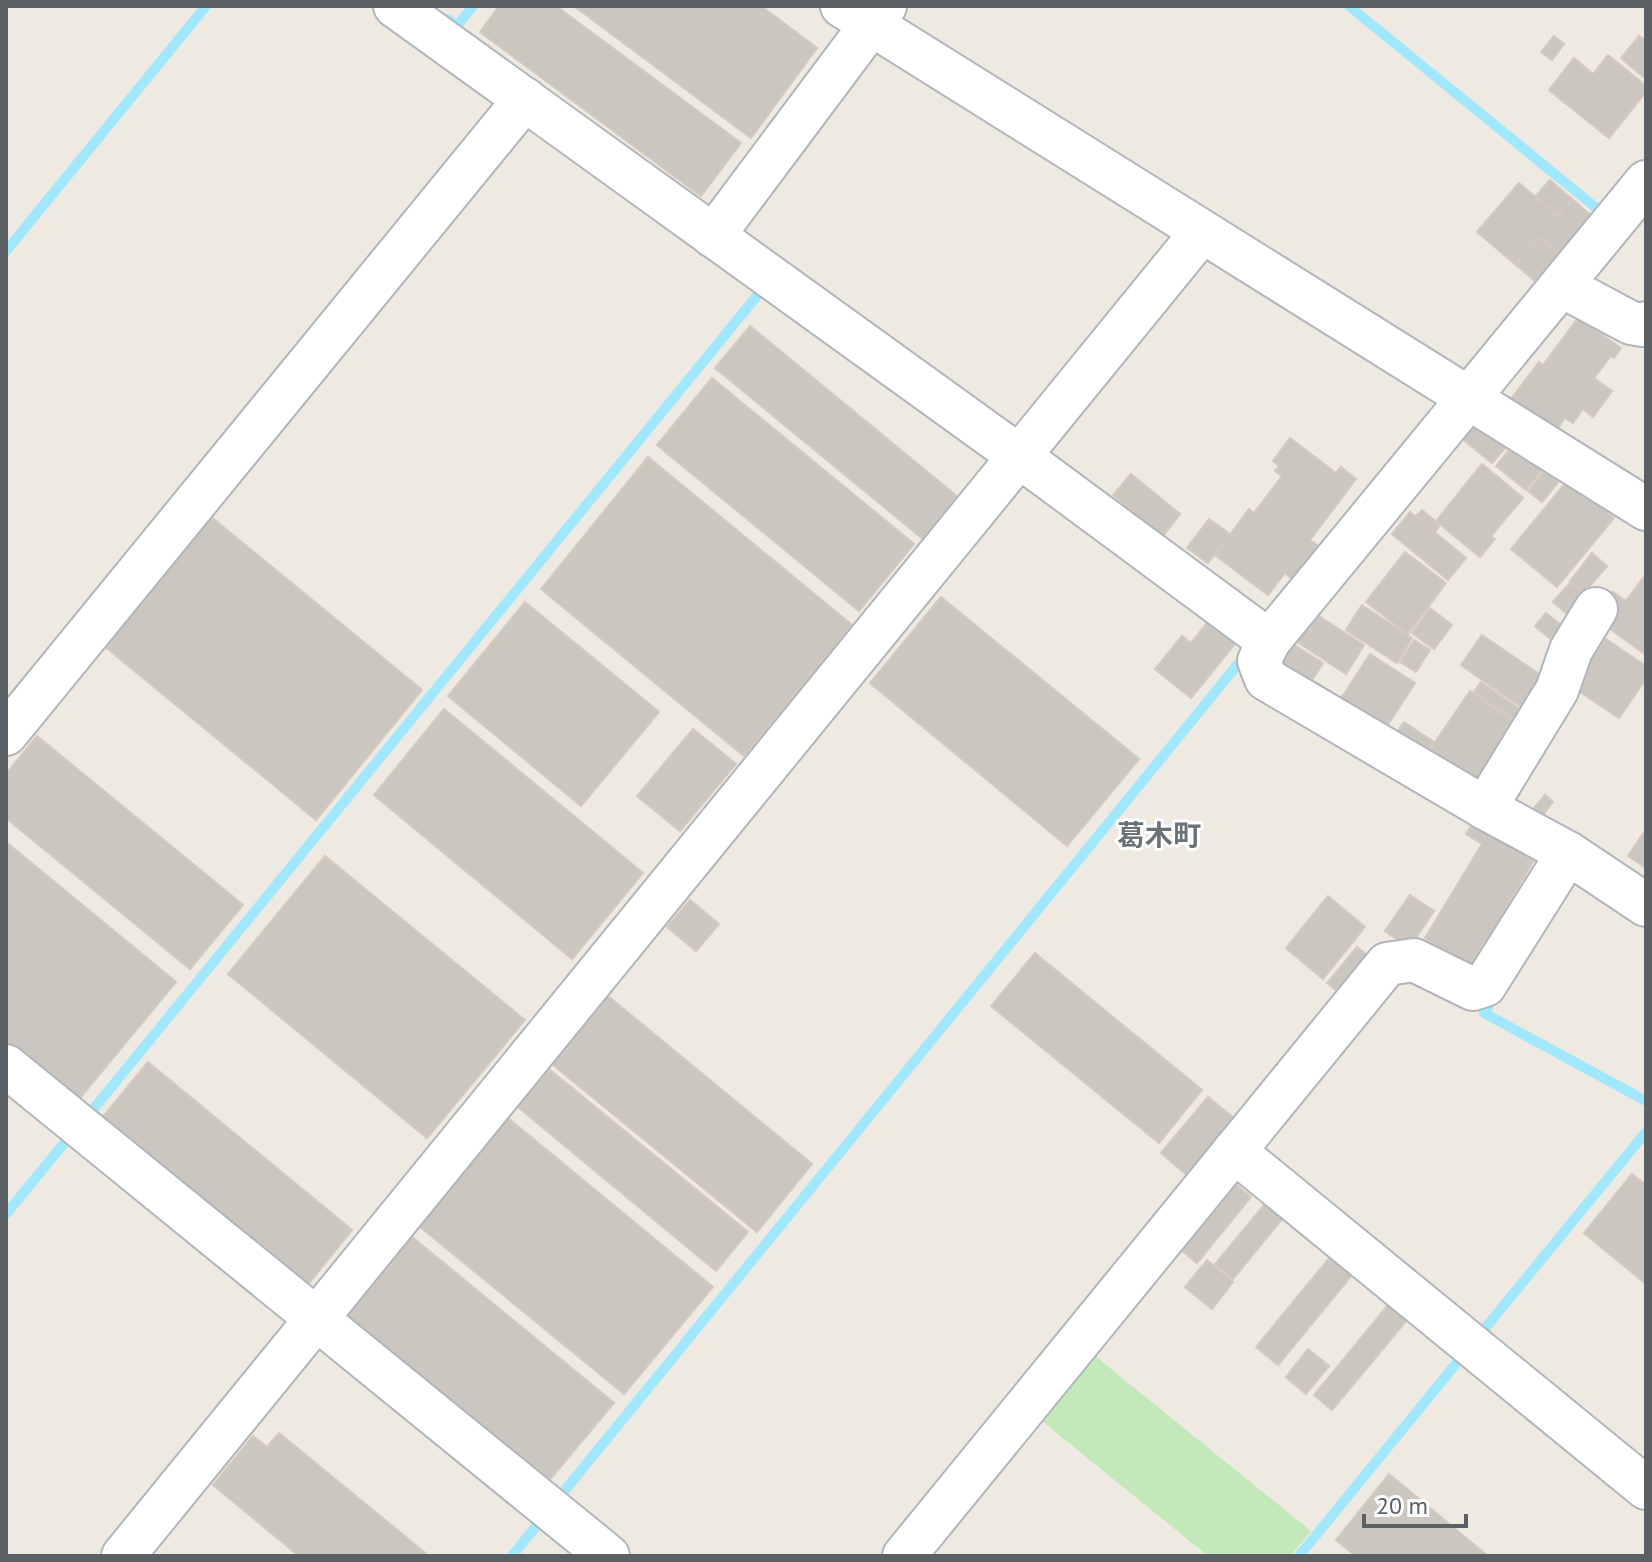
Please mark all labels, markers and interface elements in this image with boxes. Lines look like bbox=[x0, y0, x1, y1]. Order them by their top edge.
district label: 葛木町 bbox=[1117, 816, 1201, 853]
scale bar bbox=[1364, 1478, 1466, 1528]
text: 20 m bbox=[1376, 1490, 1428, 1521]

